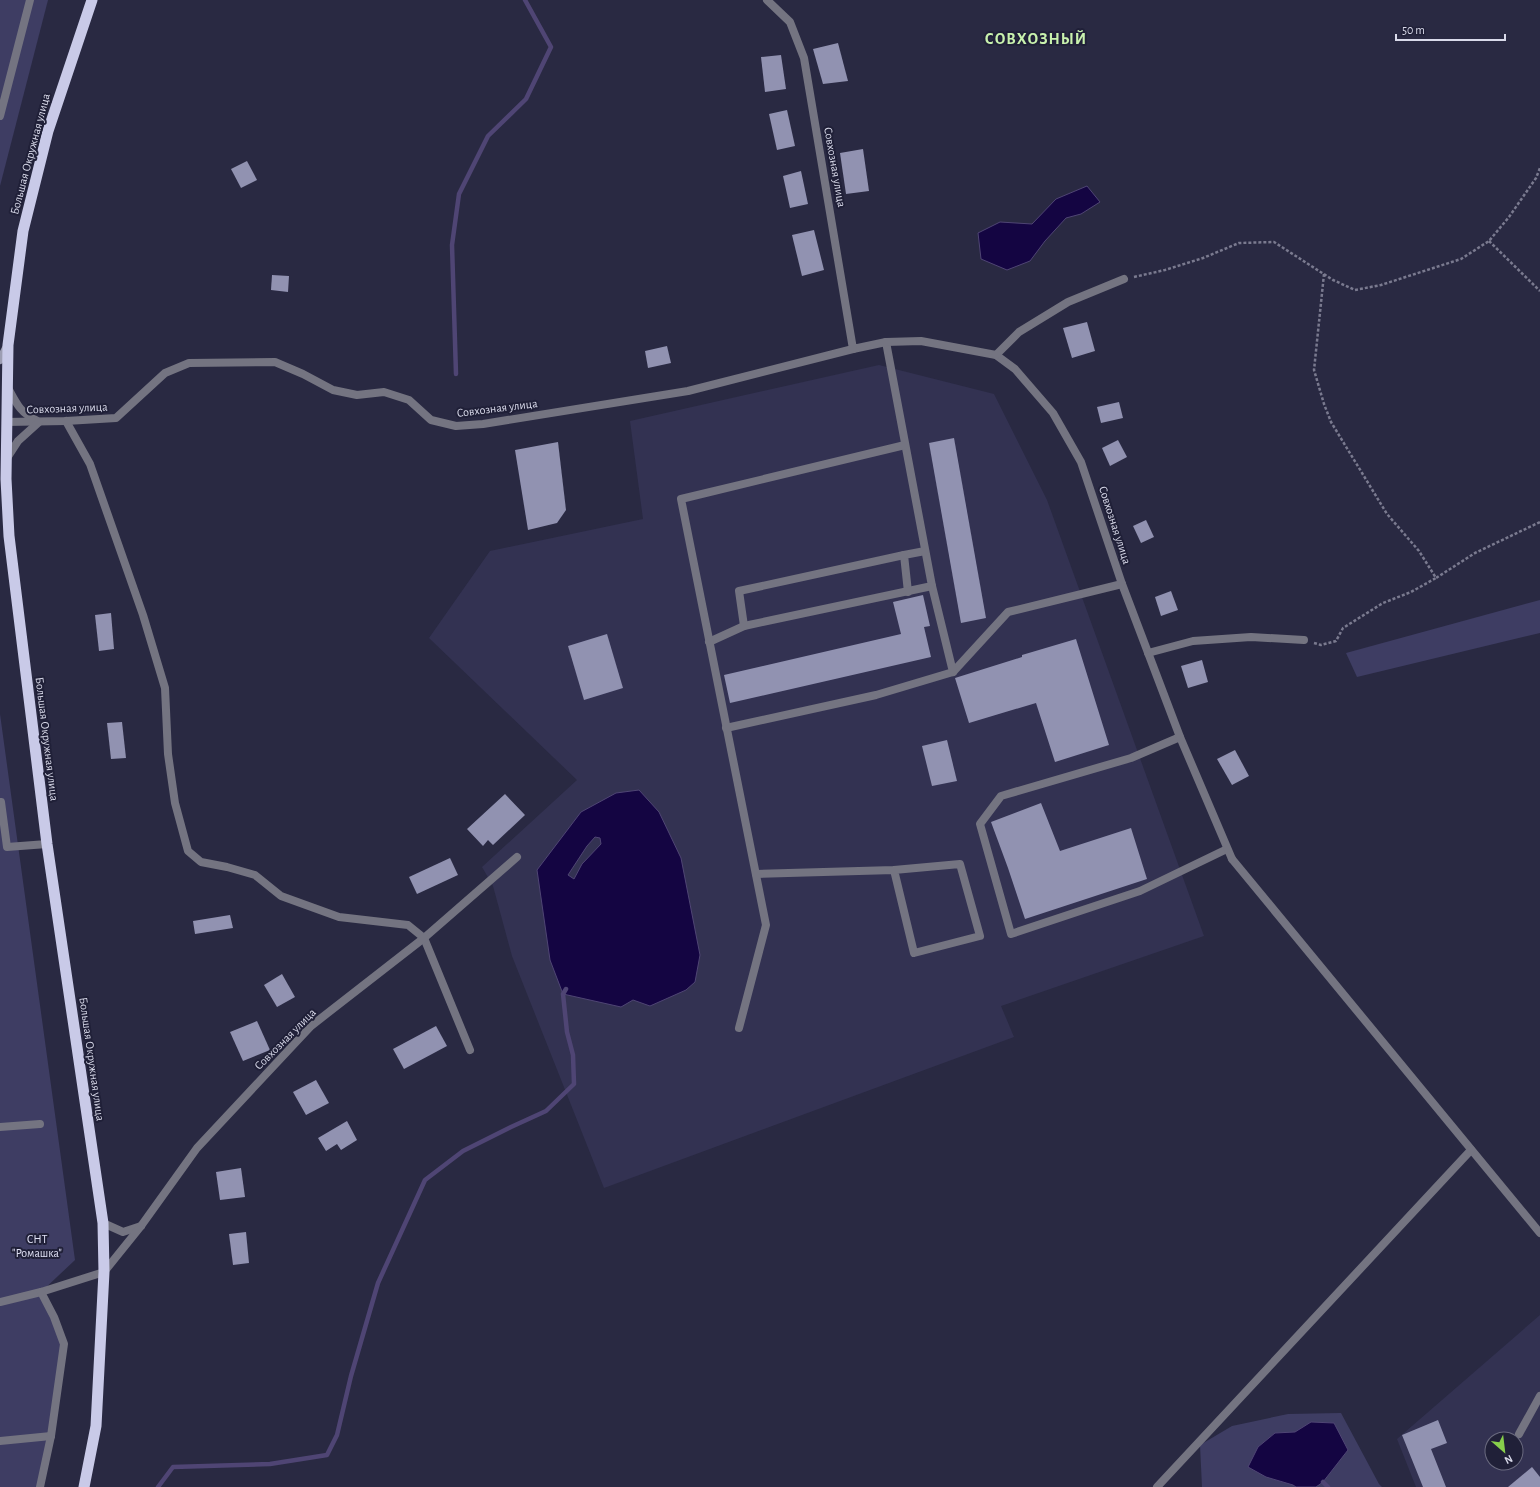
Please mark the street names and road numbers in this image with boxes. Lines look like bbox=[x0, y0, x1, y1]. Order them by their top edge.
street label: Большая Окружная улица bbox=[8, 92, 53, 216]
street label: Совхозная улица bbox=[821, 126, 848, 209]
street label: Совхозная улица bbox=[456, 397, 539, 420]
street label: Совхозная улица bbox=[26, 401, 108, 416]
street label: Совхозная улица bbox=[1096, 485, 1133, 566]
street label: Большая Окружная улица bbox=[32, 676, 61, 802]
street label: Большая Окружная улица bbox=[76, 996, 107, 1122]
street label: Совхозная улица bbox=[252, 1006, 319, 1073]

